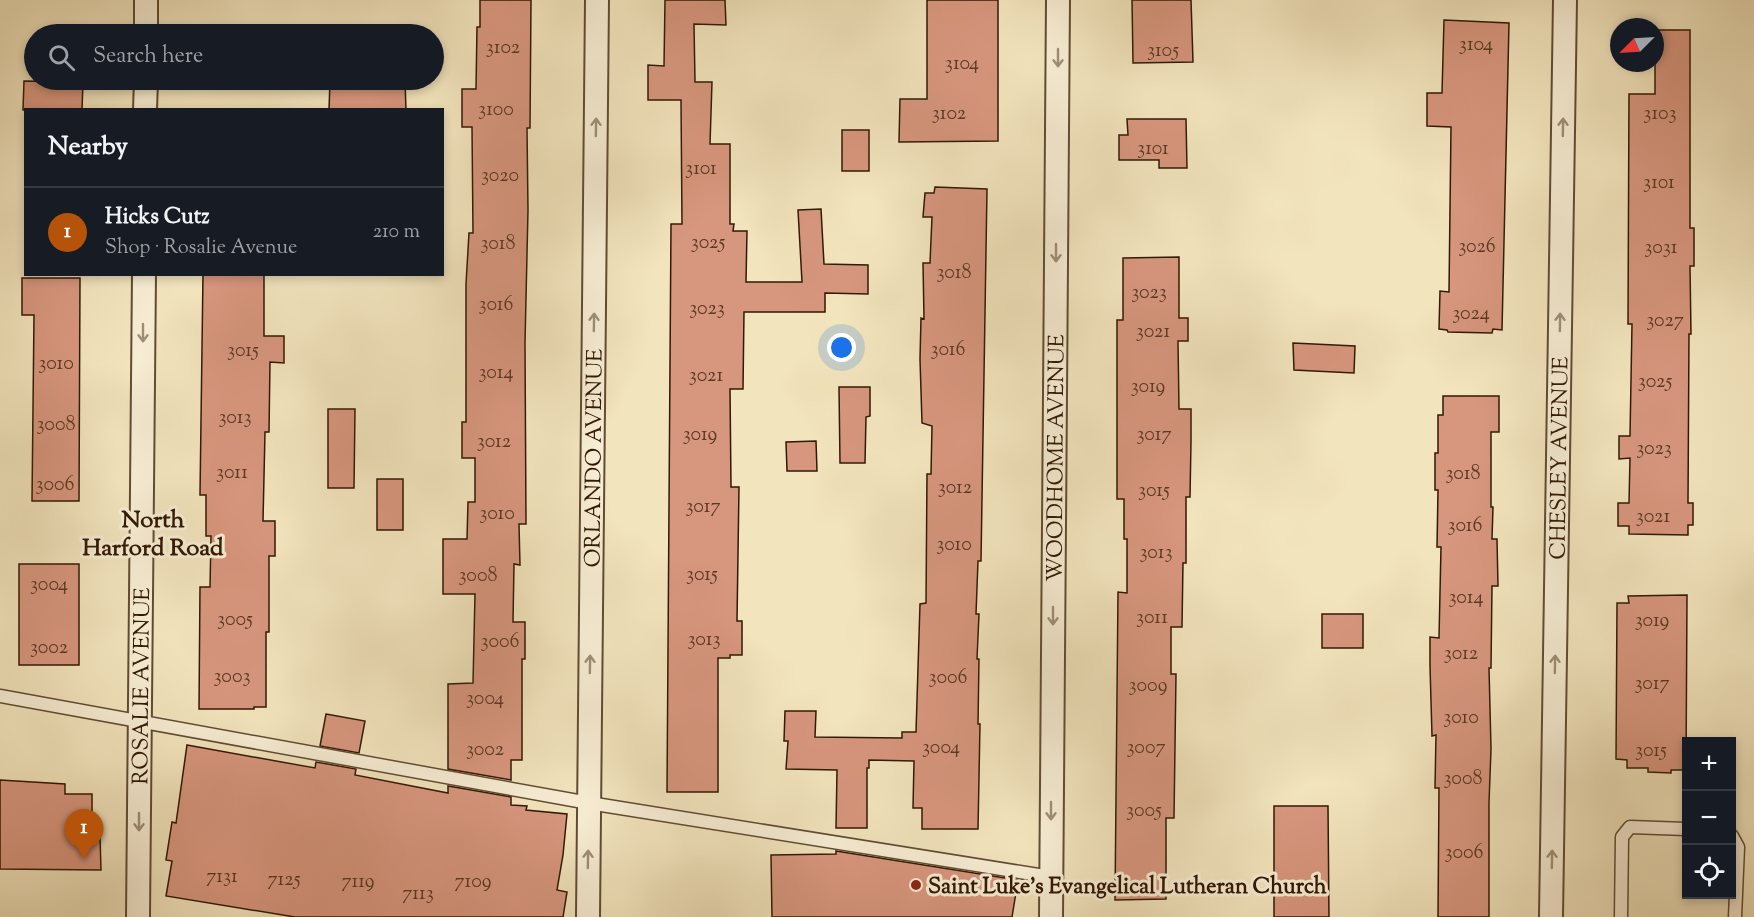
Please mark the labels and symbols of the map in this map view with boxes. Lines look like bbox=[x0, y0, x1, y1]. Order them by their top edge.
north arrow bbox=[1610, 18, 1664, 72]
house number: 3104 bbox=[1459, 31, 1493, 60]
house number: 3102 bbox=[486, 34, 520, 63]
house number: 3105 bbox=[1147, 37, 1179, 66]
one-way arrow bbox=[1052, 48, 1064, 68]
house number: 3104 bbox=[945, 50, 979, 79]
house number: 3100 bbox=[478, 96, 514, 125]
house number: 3102 bbox=[932, 100, 966, 129]
house number: 3103 bbox=[1643, 100, 1677, 129]
one-way arrow bbox=[590, 117, 602, 137]
one-way arrow bbox=[1557, 117, 1569, 137]
house number: 3101 bbox=[1137, 135, 1169, 164]
house number: 3101 bbox=[685, 155, 717, 184]
house number: 3020 bbox=[481, 162, 519, 191]
house number: 3101 bbox=[1643, 169, 1675, 198]
house number: 3025 bbox=[691, 229, 725, 258]
house number: 3018 bbox=[480, 230, 516, 259]
house number: 3026 bbox=[1458, 233, 1496, 262]
house number: 3031 bbox=[1644, 234, 1678, 263]
one-way arrow bbox=[1050, 243, 1062, 263]
house number: 3018 bbox=[936, 259, 972, 288]
house number: 3023 bbox=[1131, 279, 1167, 308]
house number: 3016 bbox=[478, 291, 514, 320]
house number: 3023 bbox=[689, 295, 725, 324]
house number: 3024 bbox=[1452, 300, 1490, 329]
house number: 3027 bbox=[1646, 307, 1684, 336]
one-way arrow bbox=[588, 312, 600, 332]
one-way arrow bbox=[1554, 312, 1566, 332]
house number: 3021 bbox=[1136, 318, 1170, 347]
one-way arrow bbox=[137, 322, 149, 342]
your location bbox=[827, 333, 856, 362]
street label: WOODHOME AVENUE bbox=[1041, 334, 1074, 582]
house number: 3016 bbox=[930, 336, 966, 365]
house number: 3015 bbox=[227, 337, 259, 366]
street label: ORLANDO AVENUE bbox=[578, 348, 613, 568]
house number: 3010 bbox=[38, 350, 74, 379]
street label: CHESLEY AVENUE bbox=[1543, 356, 1579, 560]
house number: 3014 bbox=[478, 359, 514, 388]
house number: 3021 bbox=[689, 362, 723, 391]
house number: 3025 bbox=[1638, 368, 1672, 397]
house number: 3019 bbox=[1131, 373, 1165, 402]
house number: 3013 bbox=[218, 404, 252, 433]
house number: 3008 bbox=[36, 411, 76, 440]
house number: 3019 bbox=[683, 421, 717, 450]
house number: 3017 bbox=[1136, 421, 1172, 450]
house number: 3012 bbox=[477, 428, 511, 457]
house number: 3023 bbox=[1636, 435, 1672, 464]
house number: 3011 bbox=[216, 459, 248, 488]
house number: 3018 bbox=[1445, 460, 1481, 489]
house number: 3006 bbox=[36, 471, 75, 500]
house number: 3012 bbox=[938, 474, 972, 503]
house number: 3015 bbox=[1138, 477, 1170, 506]
house number: 3017 bbox=[685, 493, 721, 522]
house number: 3010 bbox=[479, 500, 515, 529]
house number: 3021 bbox=[1636, 503, 1670, 532]
district label: North Harford Road bbox=[82, 504, 224, 566]
house number: 3016 bbox=[1447, 512, 1483, 541]
house number: 3010 bbox=[936, 531, 972, 560]
house number: 3013 bbox=[1139, 539, 1173, 568]
house number: 3015 bbox=[686, 561, 718, 590]
house number: 3008 bbox=[458, 562, 498, 591]
house number: 3004 bbox=[30, 571, 68, 600]
house number: 3014 bbox=[1448, 584, 1484, 613]
street label: ROSALIE AVENUE bbox=[126, 587, 160, 785]
house number: 3011 bbox=[1136, 604, 1168, 633]
house number: 3005 bbox=[217, 606, 253, 635]
one-way arrow bbox=[1047, 606, 1059, 626]
house number: 3019 bbox=[1635, 607, 1669, 636]
house number: 3013 bbox=[687, 626, 721, 655]
house number: 3006 bbox=[481, 628, 520, 657]
house number: 3002 bbox=[30, 634, 68, 663]
house number: 3012 bbox=[1444, 640, 1478, 669]
one-way arrow bbox=[585, 654, 596, 674]
one-way arrow bbox=[1549, 654, 1560, 674]
house number: 3003 bbox=[213, 663, 251, 692]
house number: 3006 bbox=[929, 664, 968, 693]
house number: 3017 bbox=[1634, 670, 1670, 699]
house number: 3009 bbox=[1129, 672, 1167, 701]
house number: 3004 bbox=[466, 685, 504, 714]
house number: 3010 bbox=[1443, 704, 1479, 733]
house number: 3004 bbox=[922, 734, 960, 763]
house number: 3007 bbox=[1126, 734, 1166, 763]
house number: 3002 bbox=[466, 736, 504, 765]
house number: 3015 bbox=[1635, 737, 1667, 766]
house number: 3008 bbox=[1443, 765, 1483, 794]
house number: 3005 bbox=[1126, 797, 1162, 826]
one-way arrow bbox=[1045, 801, 1057, 821]
pin: 1 bbox=[64, 810, 104, 859]
one-way arrow bbox=[133, 811, 145, 831]
house number: 3006 bbox=[1445, 839, 1484, 868]
one-way arrow bbox=[582, 849, 594, 869]
one-way arrow bbox=[1546, 849, 1558, 869]
house number: 7131 bbox=[206, 863, 238, 892]
house number: 7125 bbox=[267, 866, 301, 895]
house number: 7119 bbox=[341, 868, 375, 897]
house number: 7109 bbox=[455, 868, 491, 897]
place label: Saint Luke's Evangelical Lutheran Church bbox=[928, 872, 1327, 904]
marker: Saint Luke's Evangelical Lutheran Church bbox=[909, 878, 923, 892]
house number: 7113 bbox=[402, 880, 434, 909]

